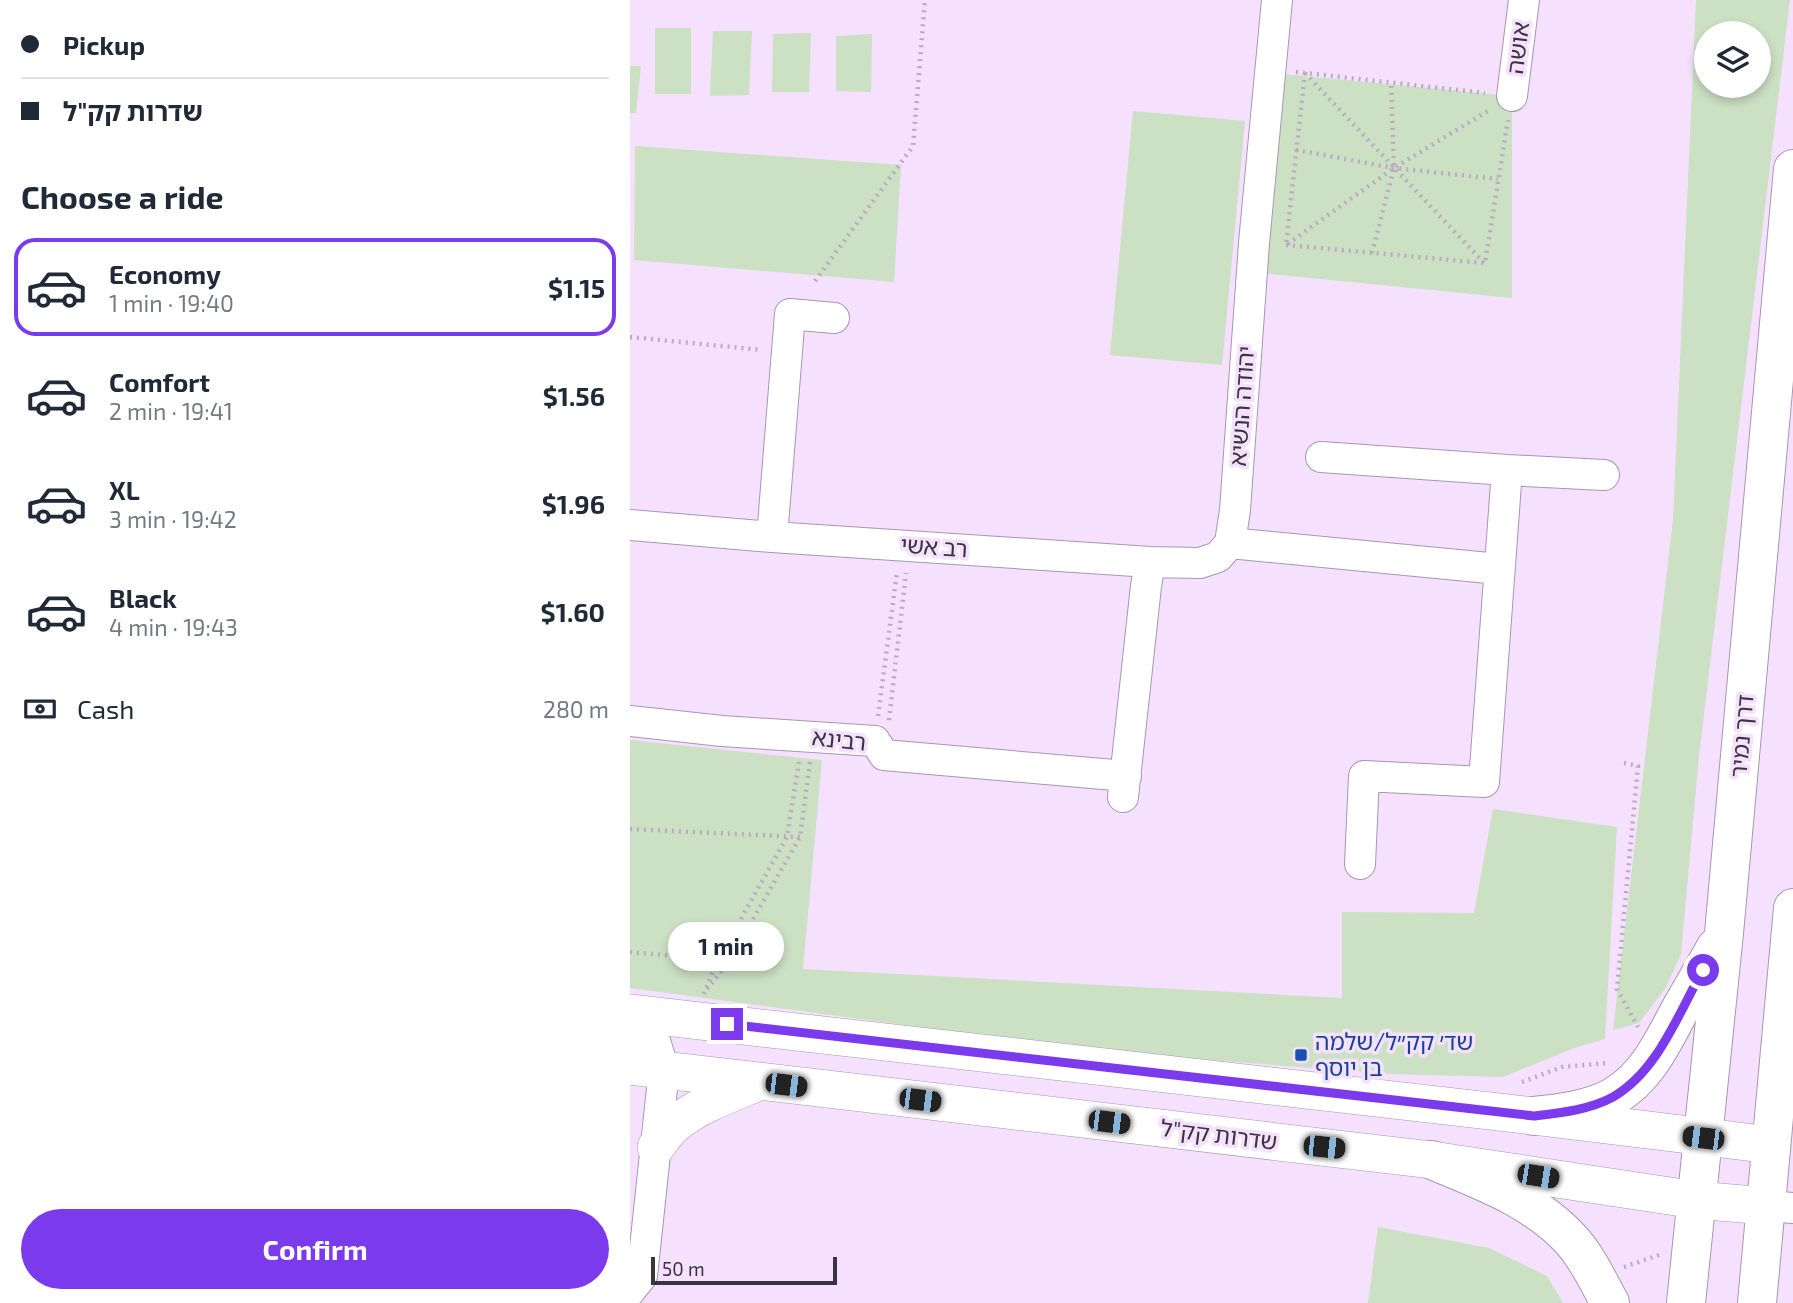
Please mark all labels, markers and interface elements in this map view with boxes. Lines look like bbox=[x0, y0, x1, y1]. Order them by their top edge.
street label: אושה bbox=[1500, 20, 1534, 76]
map controls bbox=[1694, 21, 1771, 98]
button: layers bbox=[1694, 21, 1771, 98]
text: Pickup bbox=[63, 29, 145, 60]
text: שדרות קק"ל bbox=[63, 95, 203, 126]
text: Choose a ride bbox=[21, 177, 224, 215]
icon: car bbox=[25, 256, 88, 319]
text: Economy bbox=[109, 258, 221, 289]
text: $1.15 bbox=[548, 272, 605, 303]
text: 1 min · 19:40 bbox=[109, 289, 234, 317]
street label: יהודה הנשיא bbox=[1223, 345, 1259, 467]
icon: car bbox=[25, 364, 88, 427]
text: Comfort bbox=[109, 366, 210, 397]
text: $1.56 bbox=[543, 380, 605, 411]
text: 2 min · 19:41 bbox=[109, 397, 233, 425]
icon: car bbox=[25, 472, 88, 535]
text: XL bbox=[109, 474, 140, 505]
text: $1.96 bbox=[542, 488, 605, 519]
text: 3 min · 19:42 bbox=[109, 505, 237, 533]
street label: רב אשי bbox=[900, 530, 968, 562]
icon: car bbox=[25, 580, 88, 643]
text: Black bbox=[109, 582, 177, 613]
text: $1.60 bbox=[541, 596, 605, 627]
text: 4 min · 19:43 bbox=[109, 613, 238, 641]
icon: cash bbox=[21, 690, 59, 728]
text: Cash bbox=[77, 693, 134, 724]
street label: דרך נמיר bbox=[1723, 693, 1759, 779]
text: 280 m bbox=[543, 695, 609, 723]
street label: רבינא bbox=[811, 722, 868, 756]
callout: 1 min bbox=[669, 922, 785, 972]
text: 1 min bbox=[698, 932, 754, 960]
route start bbox=[1687, 954, 1719, 986]
route end bbox=[711, 1008, 743, 1040]
place label: שד׳ קק״ל/שלמה בן יוסף bbox=[1315, 1027, 1473, 1081]
marker: שד׳ קק״ל/שלמה בן יוסף bbox=[1293, 1047, 1309, 1063]
car bbox=[764, 1072, 809, 1098]
car bbox=[898, 1087, 943, 1113]
car bbox=[1087, 1109, 1132, 1135]
street label: שדרות קק"ל bbox=[1159, 1113, 1279, 1155]
car bbox=[1681, 1125, 1726, 1151]
car bbox=[1303, 1134, 1346, 1160]
car bbox=[1516, 1162, 1561, 1190]
button: Confirm bbox=[21, 1209, 609, 1289]
scale bar bbox=[651, 1254, 836, 1286]
text: 50 m bbox=[662, 1257, 705, 1280]

